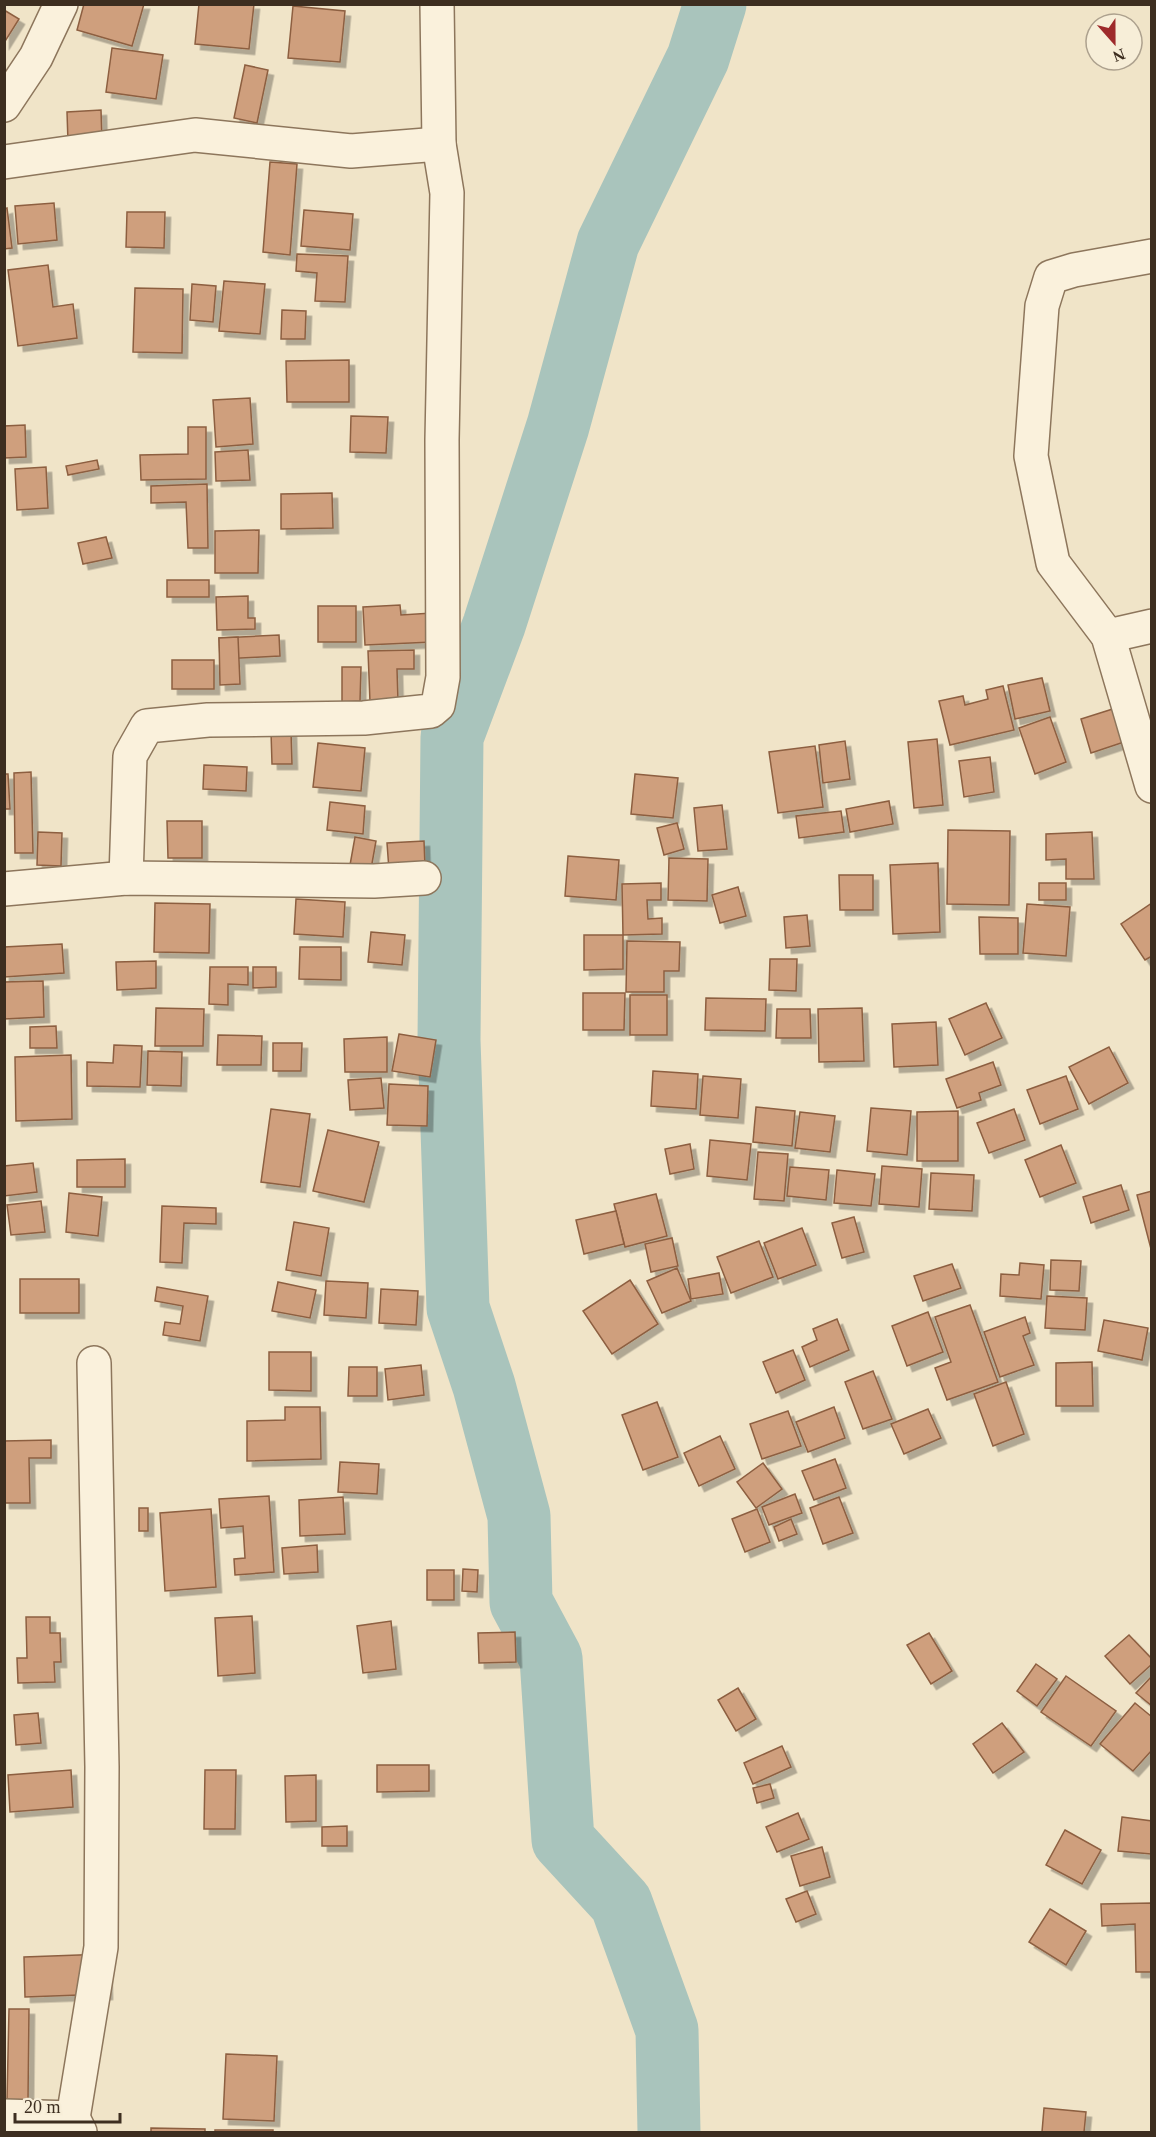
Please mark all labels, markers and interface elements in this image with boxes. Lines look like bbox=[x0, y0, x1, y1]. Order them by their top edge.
north arrow bbox=[1084, 12, 1144, 72]
text: N bbox=[1110, 46, 1128, 66]
scale bar bbox=[15, 2086, 120, 2124]
text: 20 m bbox=[24, 2097, 61, 2117]

